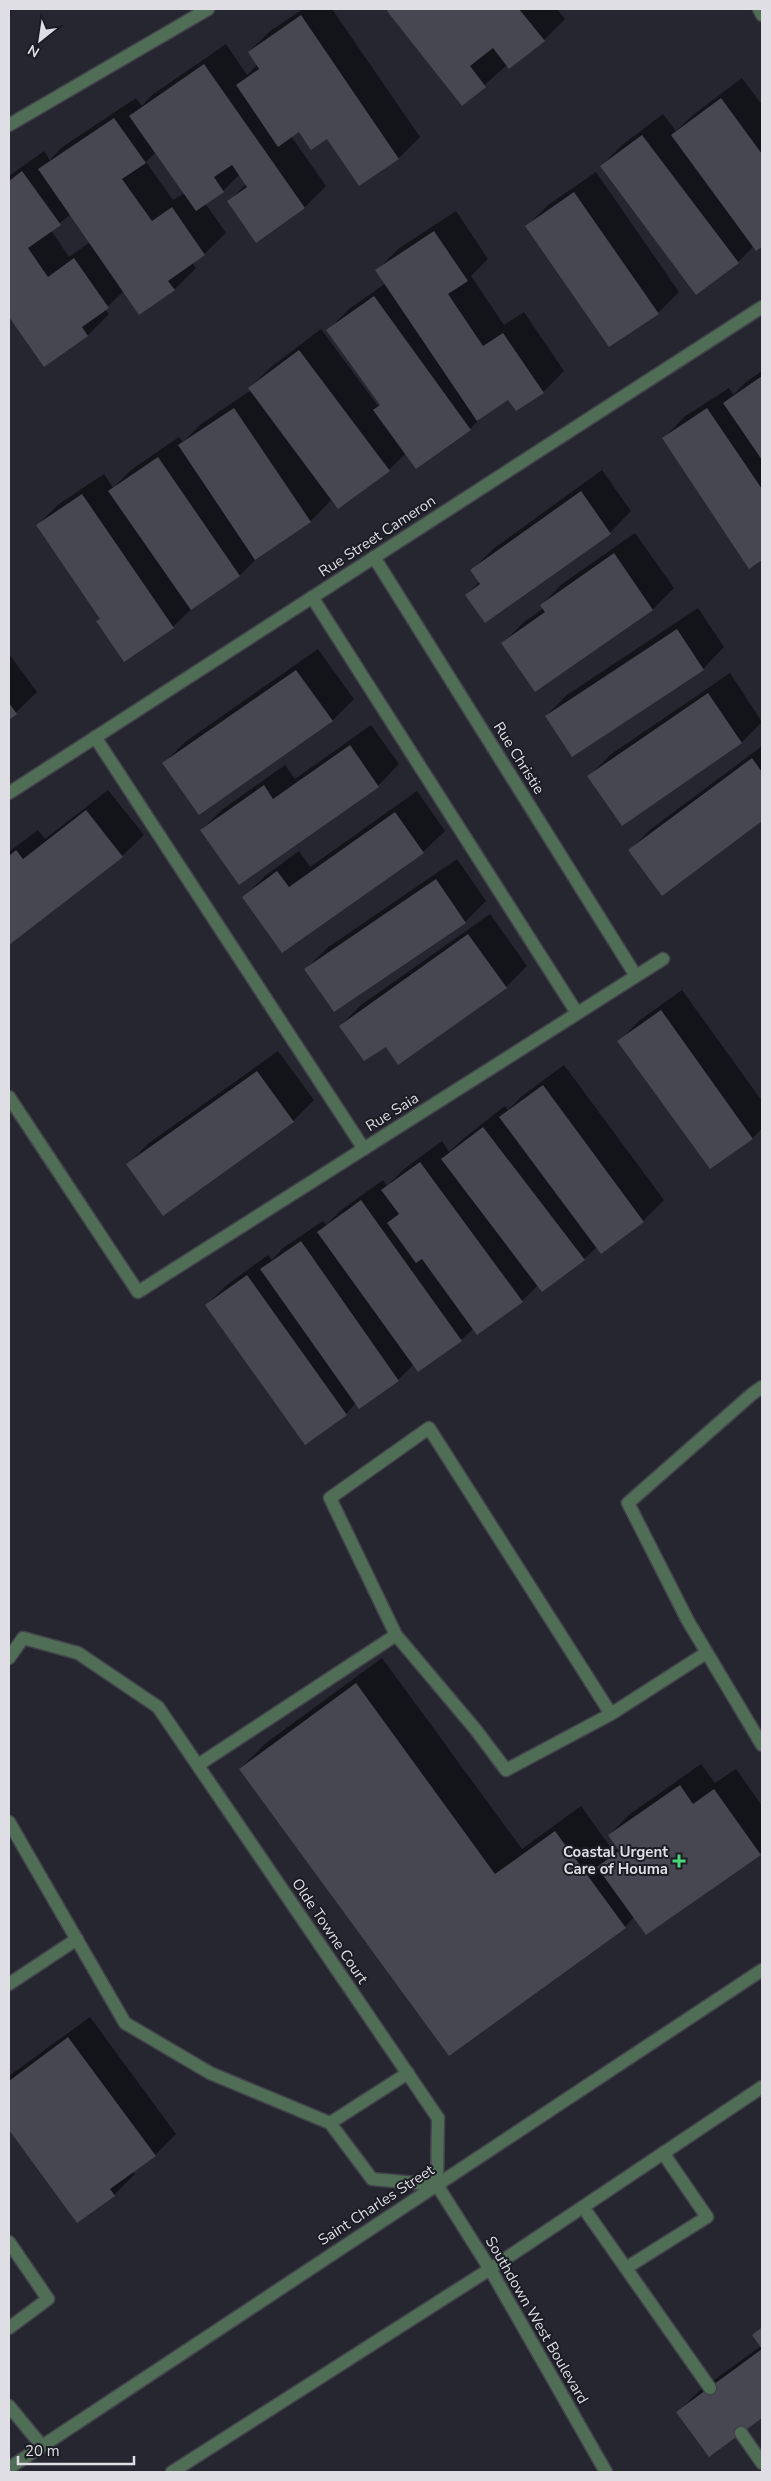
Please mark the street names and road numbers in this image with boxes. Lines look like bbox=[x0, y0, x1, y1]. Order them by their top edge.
street label: Rue Street Cameron bbox=[315, 491, 439, 581]
street label: Rue Christie bbox=[489, 718, 549, 798]
street label: Rue Saia bbox=[362, 1088, 422, 1136]
street label: Olde Towne Court bbox=[287, 1874, 373, 1988]
street label: Saint Charles Street bbox=[314, 2160, 438, 2250]
street label: Southdown West Boulevard bbox=[481, 2233, 593, 2407]

